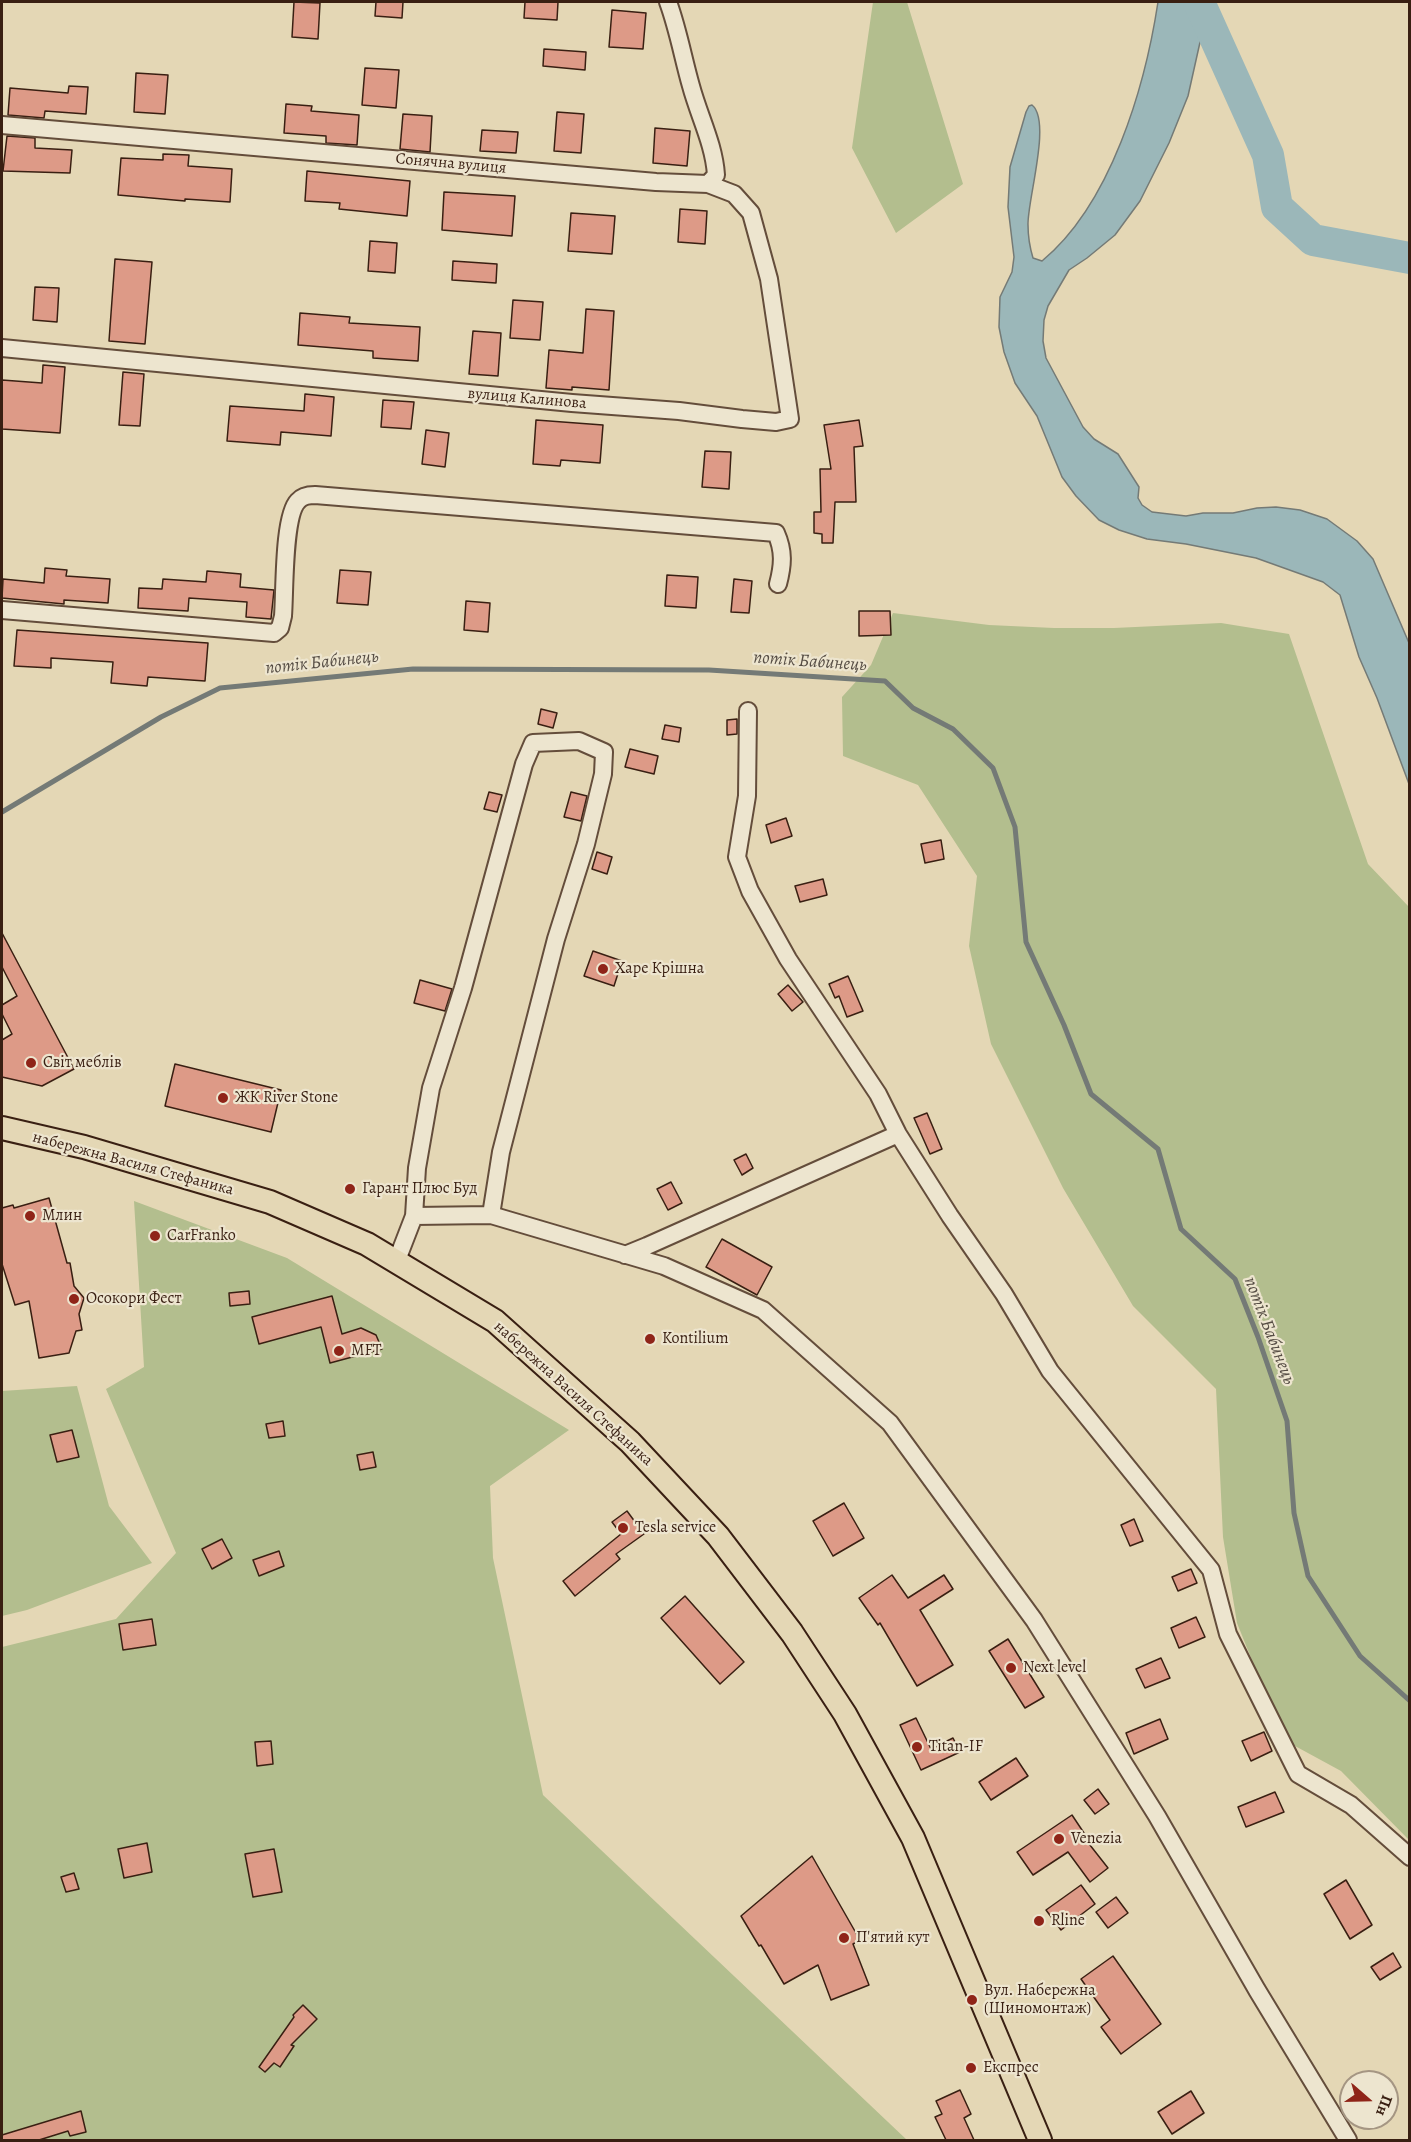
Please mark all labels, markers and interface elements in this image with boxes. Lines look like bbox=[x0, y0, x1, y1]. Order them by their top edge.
street label: Сонячна вулиця bbox=[395, 150, 507, 178]
street label: вулиця Калинова bbox=[467, 384, 587, 414]
water label: потік Бабинець bbox=[264, 646, 380, 680]
water label: потік Бабинець bbox=[753, 647, 867, 677]
place label: Харе Крішна bbox=[615, 959, 704, 979]
marker: Харе Крішна bbox=[596, 962, 610, 976]
place label: Світ меблів bbox=[43, 1053, 122, 1073]
marker: Світ меблів bbox=[24, 1056, 38, 1070]
place label: ЖК River Stone bbox=[235, 1088, 338, 1108]
marker: ЖК River Stone bbox=[216, 1091, 230, 1105]
street label: набережна Василя Стефаника bbox=[30, 1128, 236, 1200]
place label: Гарант Плюс Буд bbox=[362, 1179, 477, 1199]
marker: Гарант Плюс Буд bbox=[343, 1182, 357, 1196]
place label: Млин bbox=[42, 1206, 82, 1226]
marker: Млин bbox=[23, 1209, 37, 1223]
place label: CarFranko bbox=[167, 1226, 236, 1246]
marker: CarFranko bbox=[148, 1229, 162, 1243]
water label: потік Бабинець bbox=[1239, 1274, 1299, 1388]
place label: Осокори Фест bbox=[86, 1289, 181, 1309]
marker: Осокори Фест bbox=[67, 1292, 81, 1306]
street label: набережна Василя Стефаника bbox=[490, 1318, 656, 1470]
place label: Kontilium bbox=[662, 1329, 728, 1349]
marker: Kontilium bbox=[643, 1332, 657, 1346]
place label: MFT bbox=[351, 1341, 381, 1361]
marker: MFT bbox=[332, 1344, 346, 1358]
place label: Tesla service bbox=[635, 1518, 716, 1538]
marker: Tesla service bbox=[616, 1521, 630, 1535]
place label: Next level bbox=[1023, 1658, 1086, 1678]
marker: Next level bbox=[1004, 1661, 1018, 1675]
place label: Titan-IF bbox=[929, 1737, 983, 1757]
marker: Titan-IF bbox=[910, 1740, 924, 1754]
place label: Venezia bbox=[1071, 1829, 1122, 1849]
marker: Venezia bbox=[1052, 1832, 1066, 1846]
place label: Rline bbox=[1051, 1911, 1085, 1931]
marker: Rline bbox=[1032, 1914, 1046, 1928]
place label: П'ятий кут bbox=[856, 1928, 930, 1948]
marker: П'ятий кут bbox=[837, 1931, 851, 1945]
place label: Вул. Набережна (Шиномонтаж) bbox=[984, 1981, 1096, 2019]
marker: Вул. Набережна (Шиномонтаж) bbox=[965, 1993, 979, 2007]
place label: Експрес bbox=[983, 2058, 1039, 2078]
marker: Експрес bbox=[964, 2061, 978, 2075]
north arrow bbox=[1339, 2070, 1399, 2130]
text: Пн bbox=[1370, 2092, 1398, 2119]

